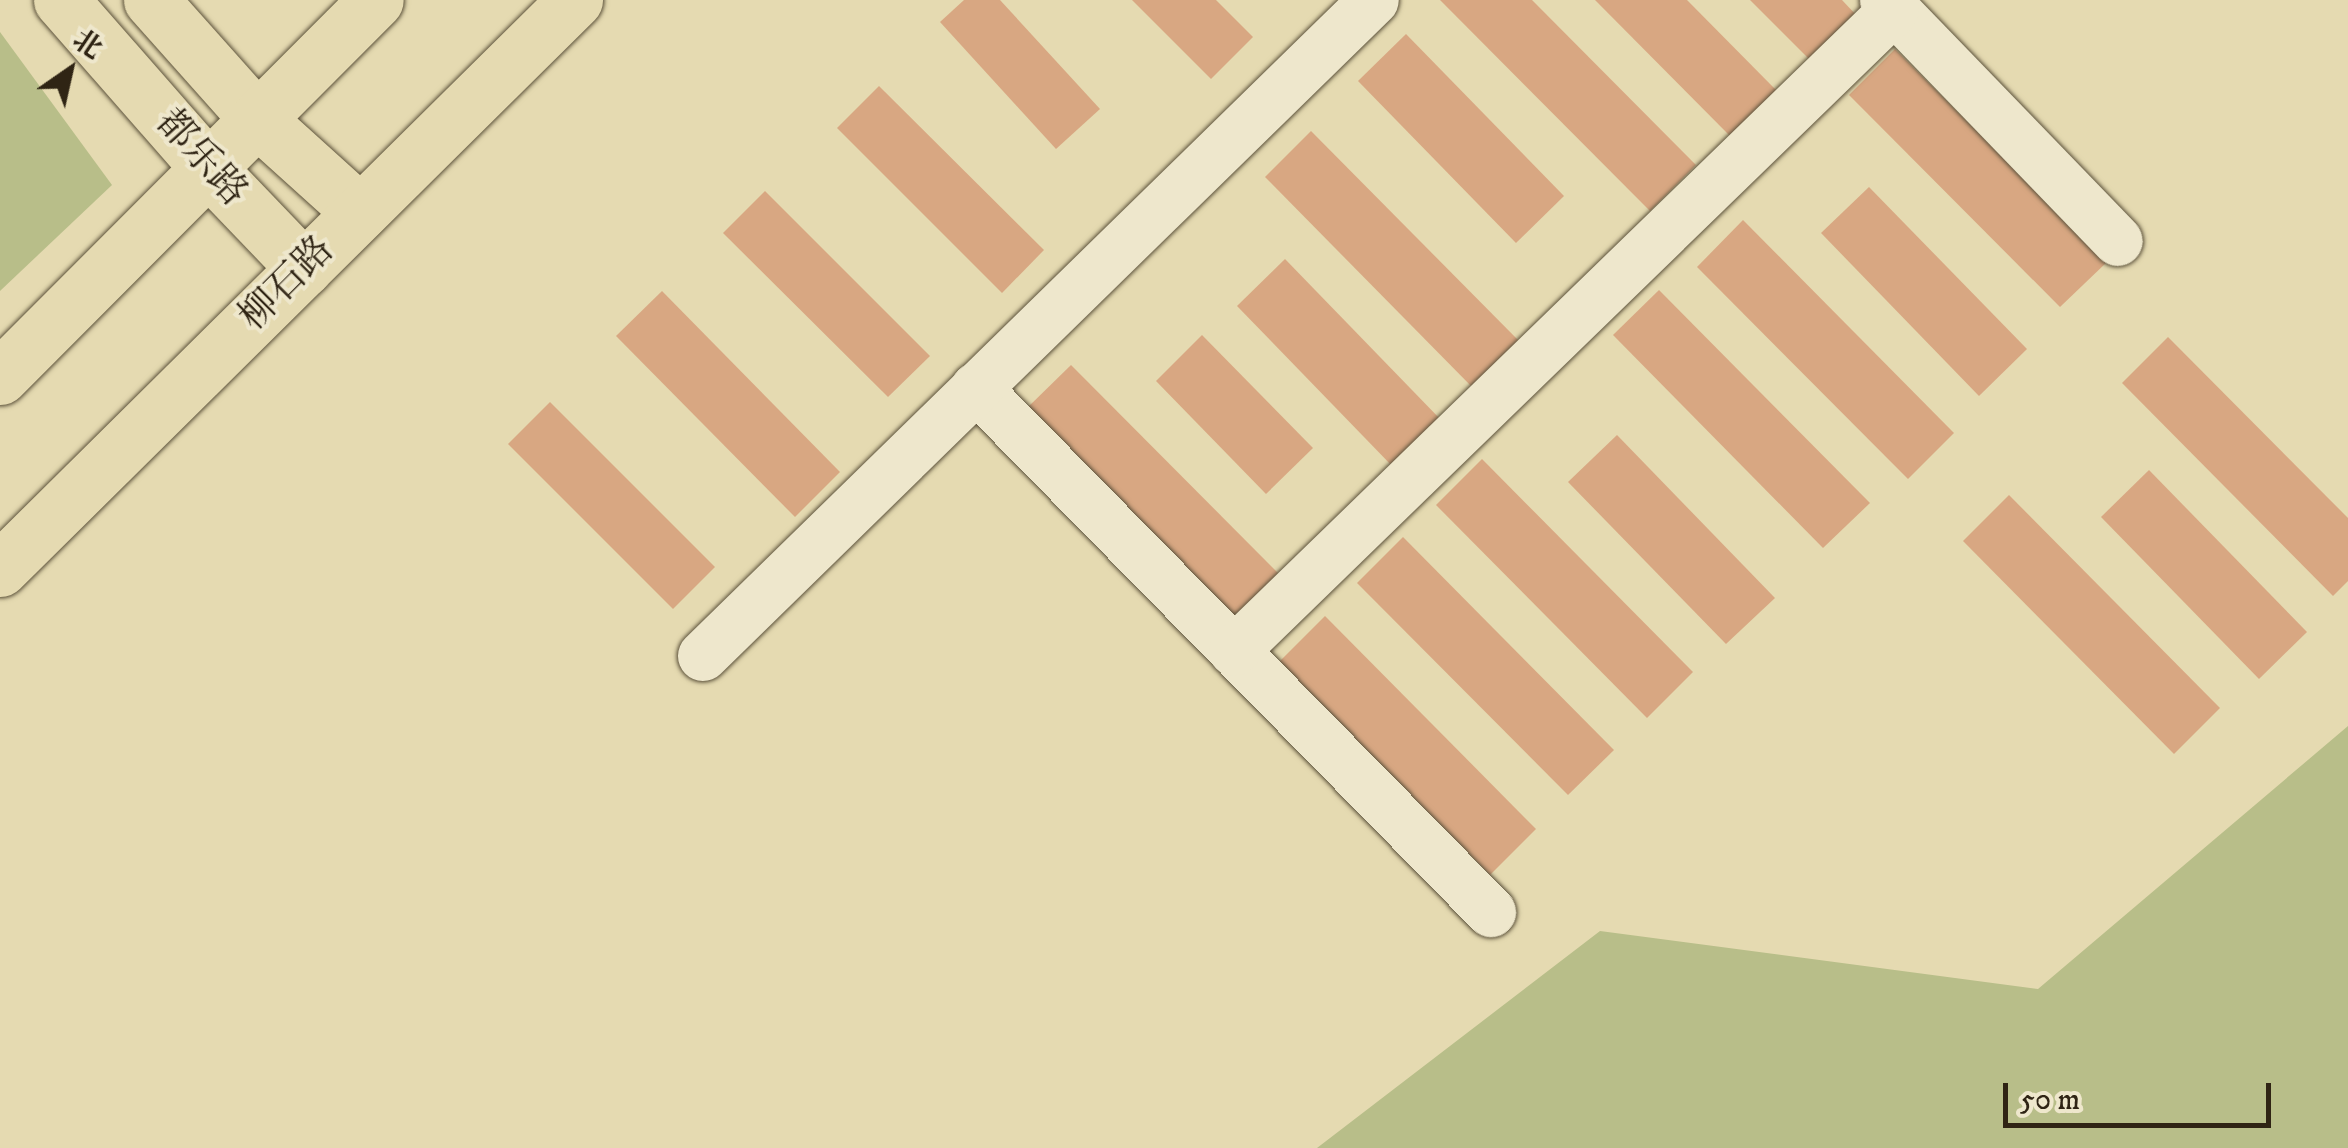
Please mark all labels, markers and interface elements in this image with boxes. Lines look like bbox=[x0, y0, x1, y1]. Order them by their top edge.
north arrow bbox=[20, 20, 120, 120]
text: 北 bbox=[66, 22, 108, 67]
street label: 都乐路 bbox=[146, 100, 256, 216]
street label: 柳石路 bbox=[231, 228, 343, 340]
scale bar bbox=[2008, 1063, 2276, 1125]
text: 50 m bbox=[2020, 1082, 2080, 1119]

